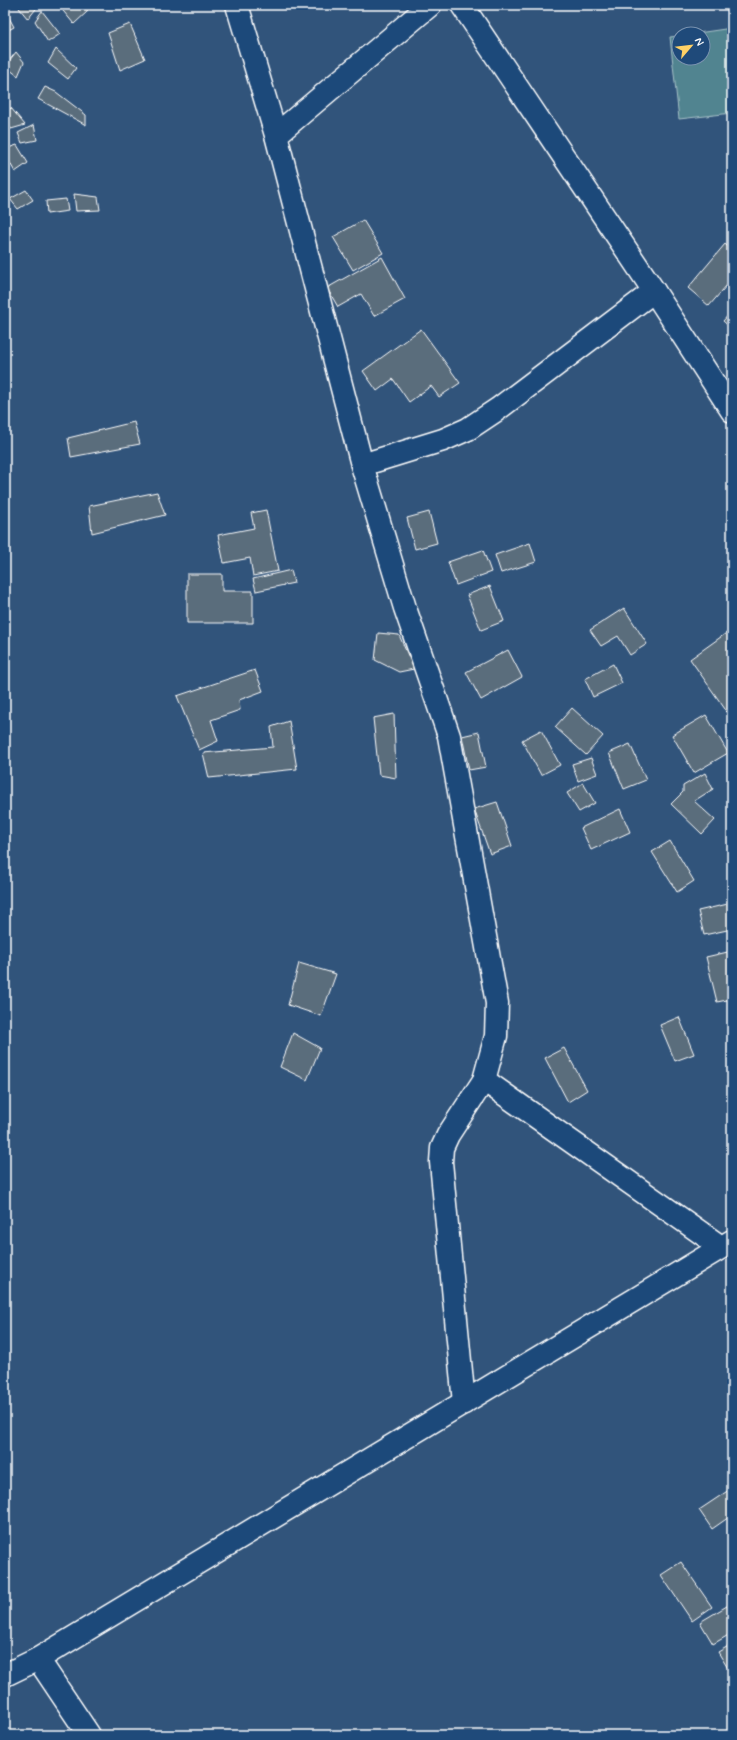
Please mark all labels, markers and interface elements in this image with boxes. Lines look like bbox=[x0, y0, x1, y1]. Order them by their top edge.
north arrow bbox=[671, 26, 711, 66]
text: N bbox=[691, 35, 707, 48]

